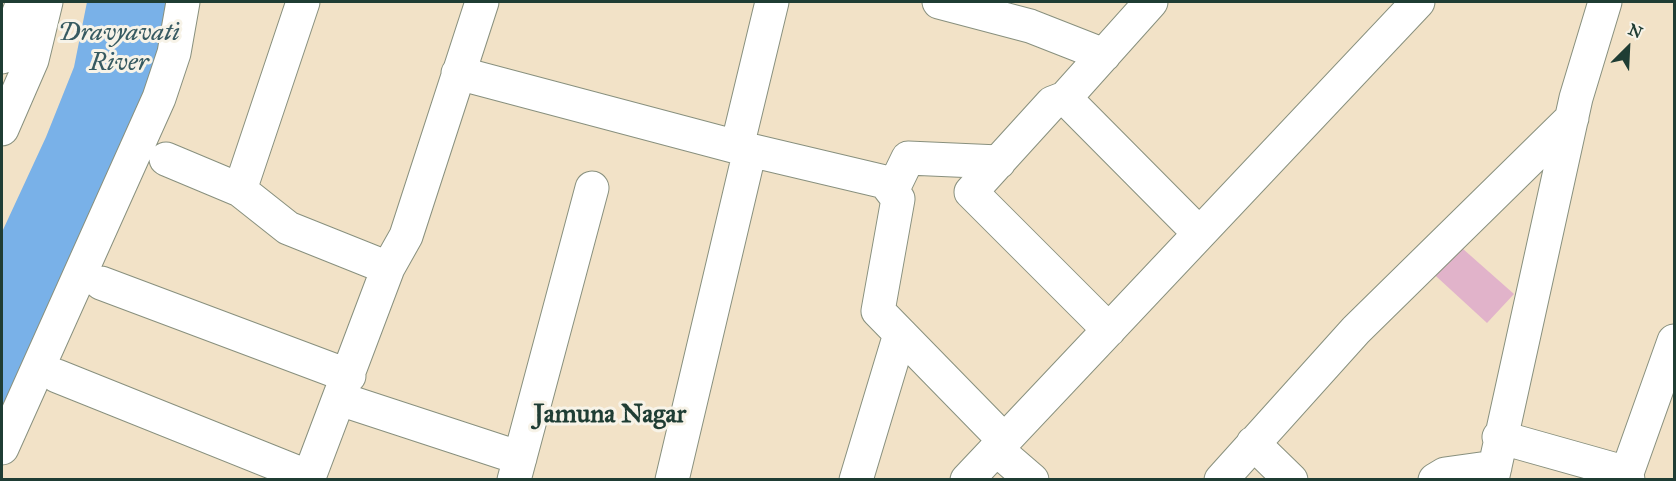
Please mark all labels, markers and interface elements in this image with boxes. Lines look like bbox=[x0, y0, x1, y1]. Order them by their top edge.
water label: Dravyavati River bbox=[58, 18, 180, 80]
north arrow bbox=[1598, 18, 1658, 78]
text: N bbox=[1625, 20, 1646, 43]
district label: Jamuna Nagar bbox=[534, 400, 686, 432]

